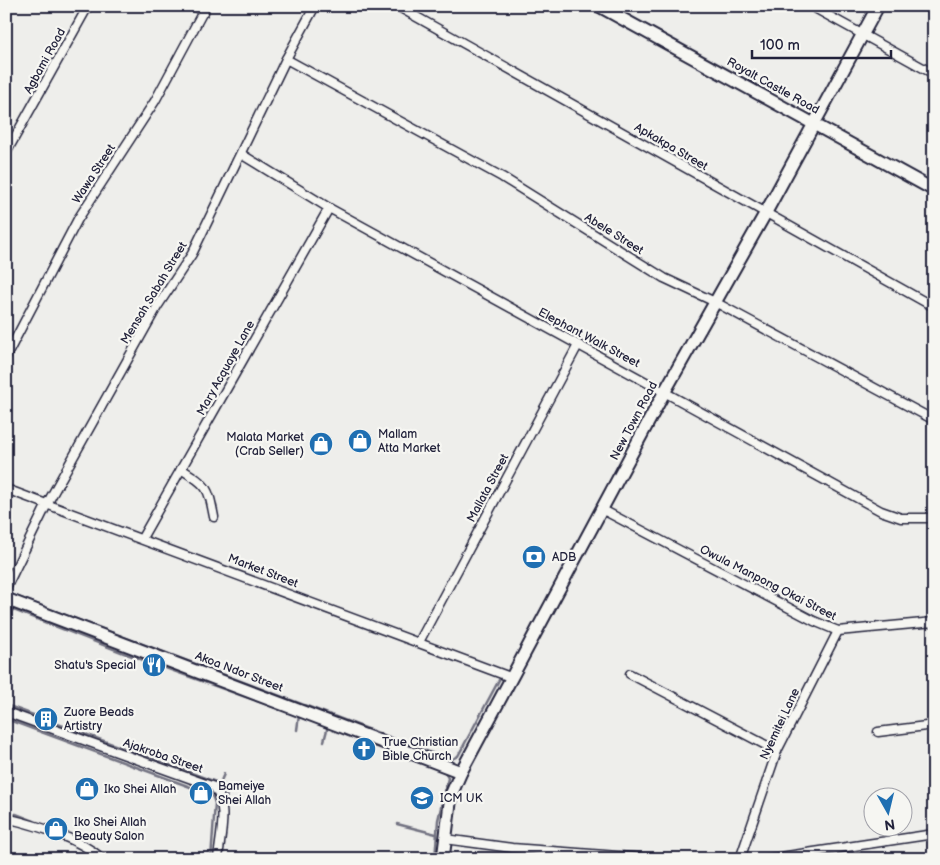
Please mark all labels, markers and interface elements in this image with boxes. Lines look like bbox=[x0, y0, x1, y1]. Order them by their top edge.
street label: Agbami Road bbox=[21, 26, 69, 96]
scale bar bbox=[752, 28, 891, 60]
text: 100 m bbox=[760, 36, 800, 55]
street label: Royalt Castle Road bbox=[724, 54, 822, 118]
street label: Apkakpa Street bbox=[632, 120, 711, 174]
street label: Wawa Street bbox=[69, 141, 119, 207]
street label: Abele Street bbox=[582, 210, 647, 258]
street label: Mensah Sabah Street bbox=[117, 239, 191, 347]
street label: Elephant Walk Street bbox=[536, 305, 643, 371]
street label: Mary Acquaye Lane bbox=[194, 318, 258, 418]
street label: New Town Road bbox=[607, 379, 661, 463]
place label: Mallam Atta Market bbox=[378, 427, 441, 456]
shop icon: Mallam Atta Market bbox=[347, 428, 373, 454]
place label: Malata Market (Crab Seller) bbox=[226, 430, 304, 459]
shop icon: Malata Market (Crab Seller) bbox=[308, 431, 334, 457]
street label: Mallata Street bbox=[464, 451, 512, 525]
street label: Owula Manpong Okai Street bbox=[697, 542, 839, 624]
bank icon: ADB bbox=[521, 544, 547, 570]
place label: ADB bbox=[552, 550, 576, 565]
street label: Market Street bbox=[226, 551, 300, 591]
street label: Akoa Ndor Street bbox=[193, 648, 285, 696]
restaurant icon: Shatu's Special bbox=[141, 652, 167, 678]
place label: Shatu's Special bbox=[54, 658, 136, 673]
street label: Nyemitei Lane bbox=[757, 686, 803, 762]
place label: Zuore Beads Artistry bbox=[63, 705, 134, 734]
building icon: Zuore Beads Artistry bbox=[33, 706, 59, 732]
street label: Ajakroba Street bbox=[121, 735, 205, 777]
place label: True Christian Bible Church bbox=[382, 735, 459, 764]
church icon: True Christian Bible Church bbox=[351, 736, 377, 762]
shop icon: Iko Shei Allah bbox=[74, 776, 100, 802]
place label: Bameiye Shei Allah bbox=[218, 779, 271, 808]
shop icon: Bameiye Shei Allah bbox=[188, 780, 214, 806]
place label: Iko Shei Allah bbox=[104, 782, 177, 797]
school or university icon: ICM UK bbox=[409, 785, 435, 811]
north arrow bbox=[862, 788, 912, 838]
place label: ICM UK bbox=[440, 791, 483, 806]
place label: Iko Shei Allah Beauty Salon bbox=[74, 815, 147, 844]
text: N bbox=[883, 815, 896, 834]
shop icon: Iko Shei Allah Beauty Salon bbox=[43, 816, 69, 842]

